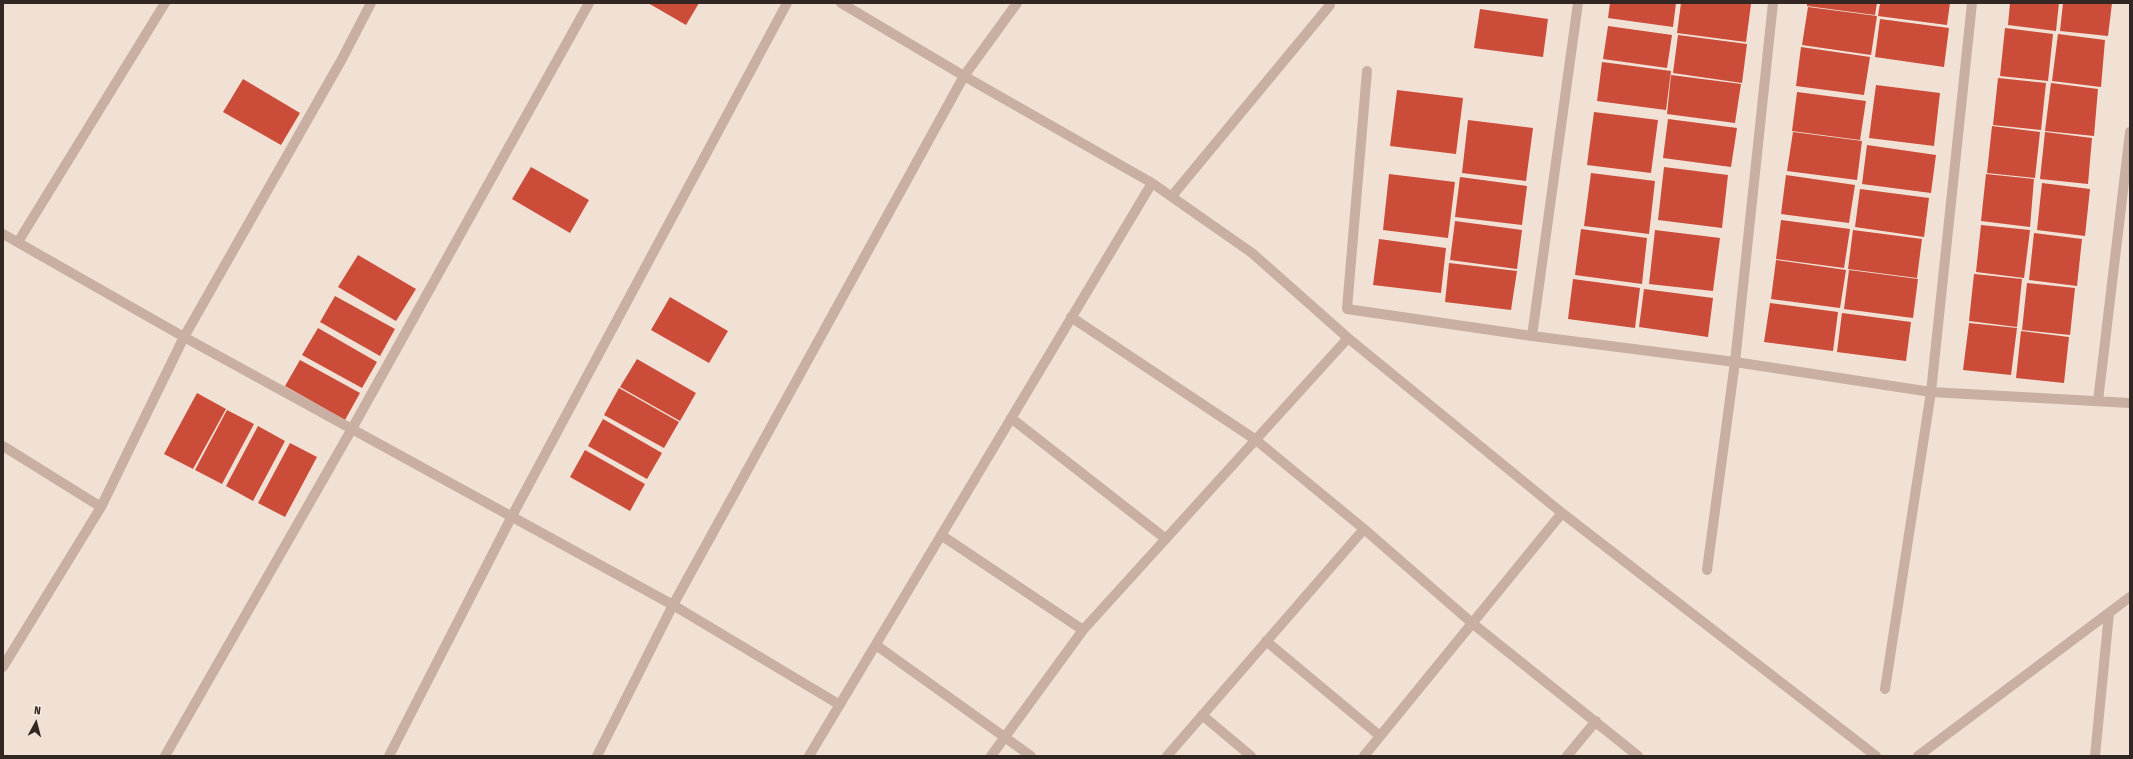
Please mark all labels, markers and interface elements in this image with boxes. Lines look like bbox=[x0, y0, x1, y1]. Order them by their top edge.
north arrow bbox=[16, 703, 56, 743]
text: N bbox=[33, 704, 42, 717]

